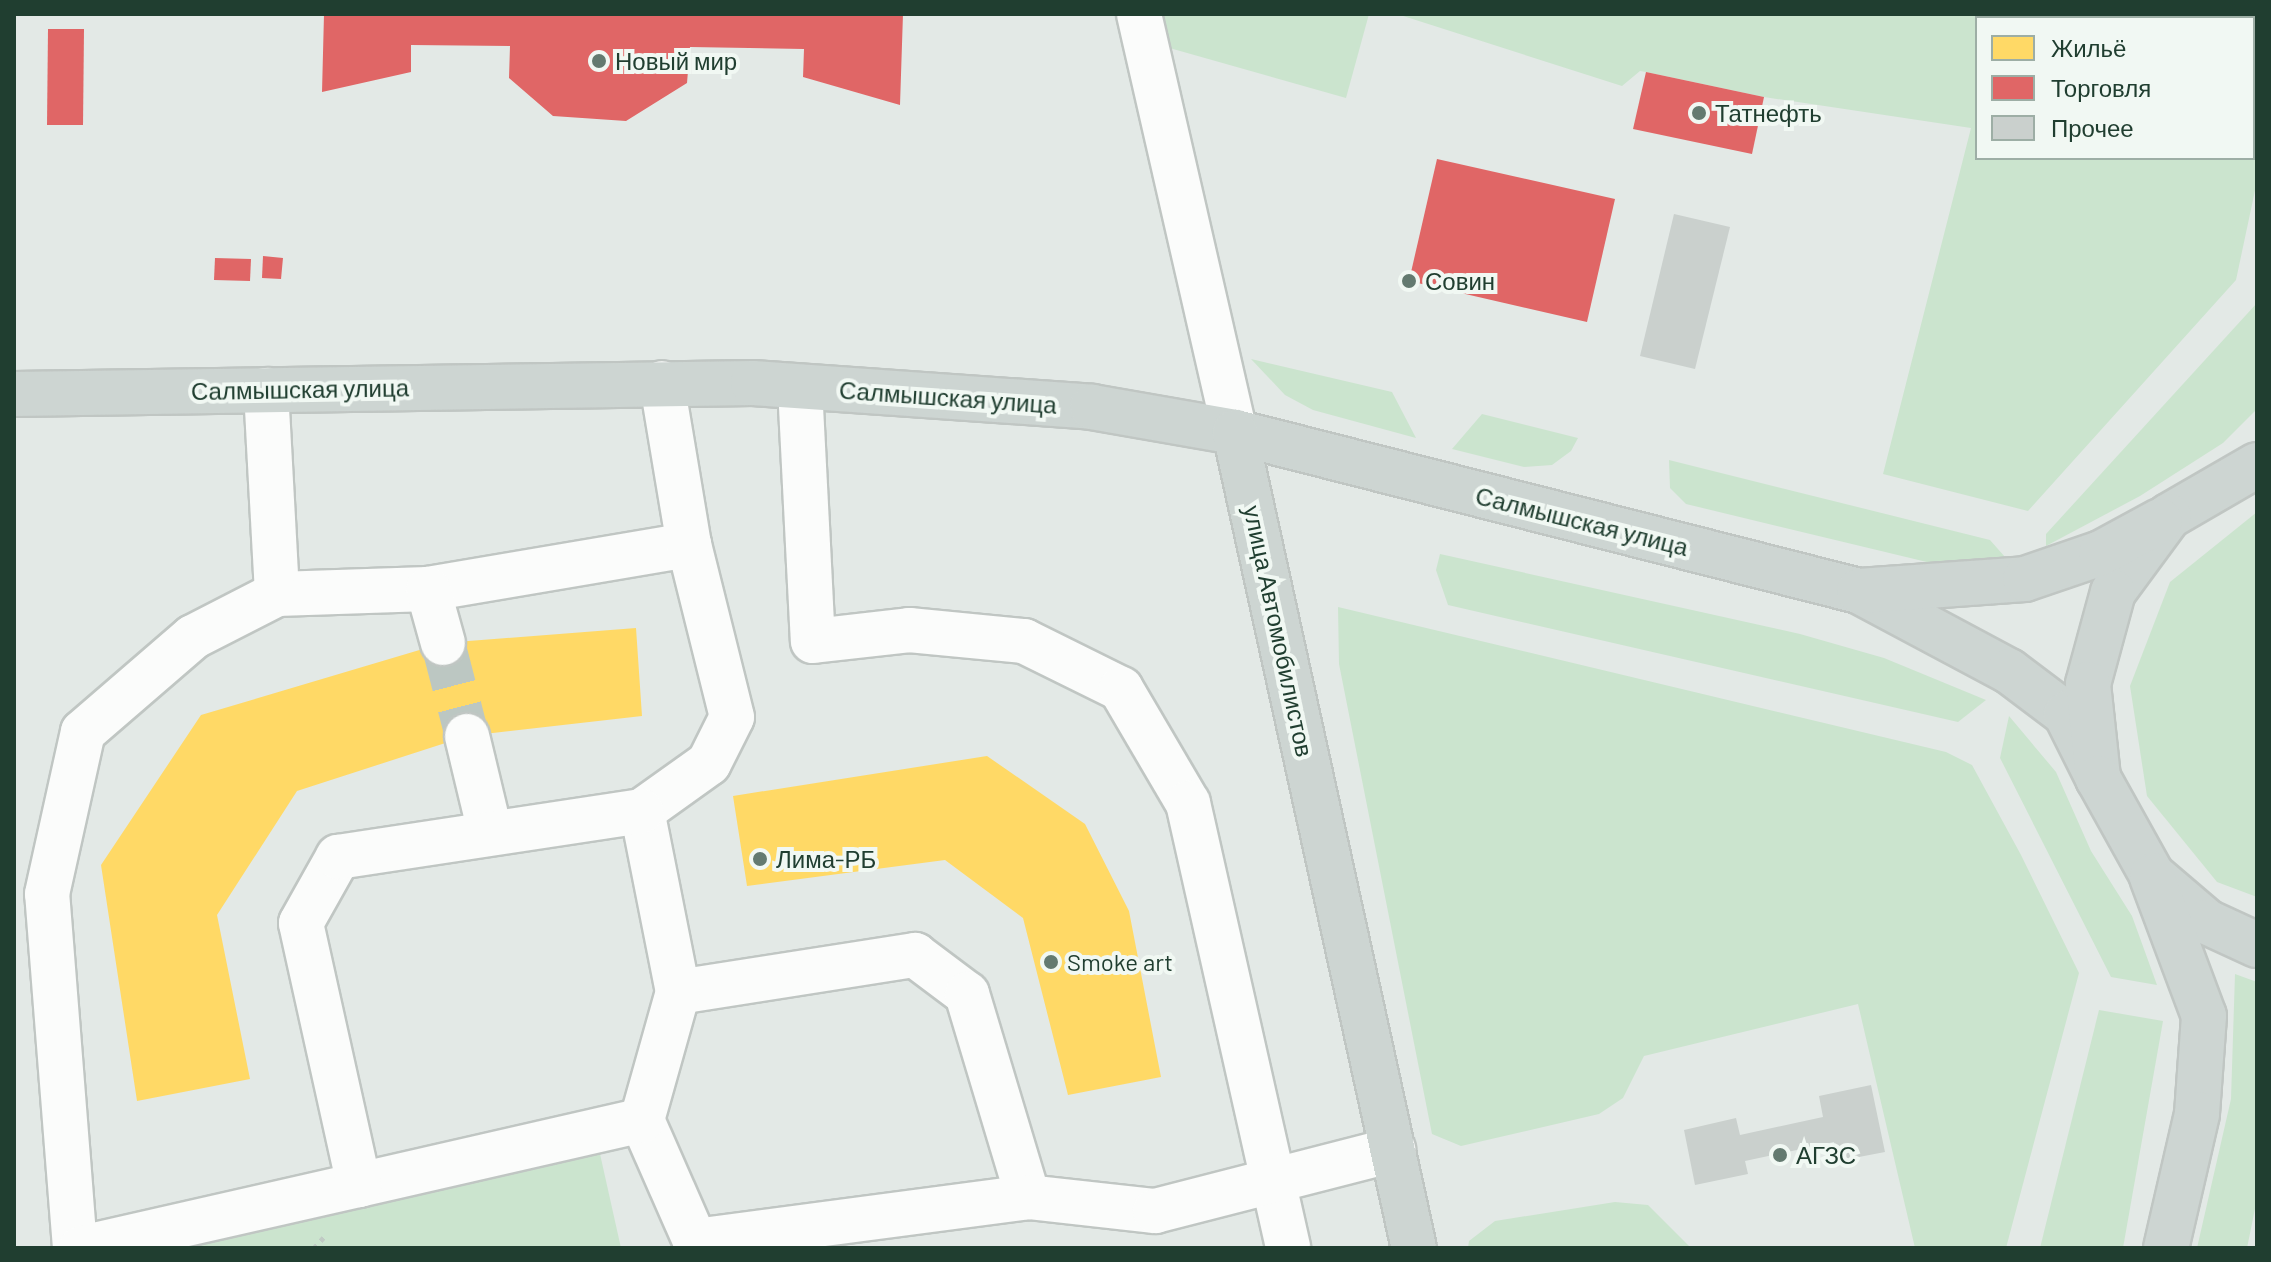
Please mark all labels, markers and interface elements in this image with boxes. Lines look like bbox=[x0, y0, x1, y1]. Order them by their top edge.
legend bbox=[1975, 16, 2255, 160]
text: Жильё bbox=[2051, 33, 2126, 62]
place label: Новый мир bbox=[615, 47, 737, 75]
marker: Новый мир bbox=[590, 52, 608, 70]
text: Торговля bbox=[2051, 73, 2151, 102]
place label: Татнефть bbox=[1715, 99, 1822, 127]
marker: Татнефть bbox=[1690, 104, 1708, 122]
text: Прочее bbox=[2051, 113, 2134, 142]
place label: Совин bbox=[1425, 267, 1495, 295]
marker: Совин bbox=[1400, 272, 1418, 290]
street label: Салмышская улица bbox=[191, 373, 409, 405]
street label: Салмышская улица bbox=[838, 375, 1058, 419]
street label: Салмышская улица bbox=[1473, 481, 1691, 561]
street label: улица Автомобилистов bbox=[1238, 503, 1320, 759]
place label: Лима-РБ bbox=[776, 845, 876, 873]
marker: Лима-РБ bbox=[751, 850, 769, 868]
place label: Smoke art bbox=[1067, 948, 1173, 976]
marker: Smoke art bbox=[1042, 953, 1060, 971]
place label: АГЗС bbox=[1796, 1141, 1856, 1169]
marker: АГЗС bbox=[1771, 1146, 1789, 1164]

